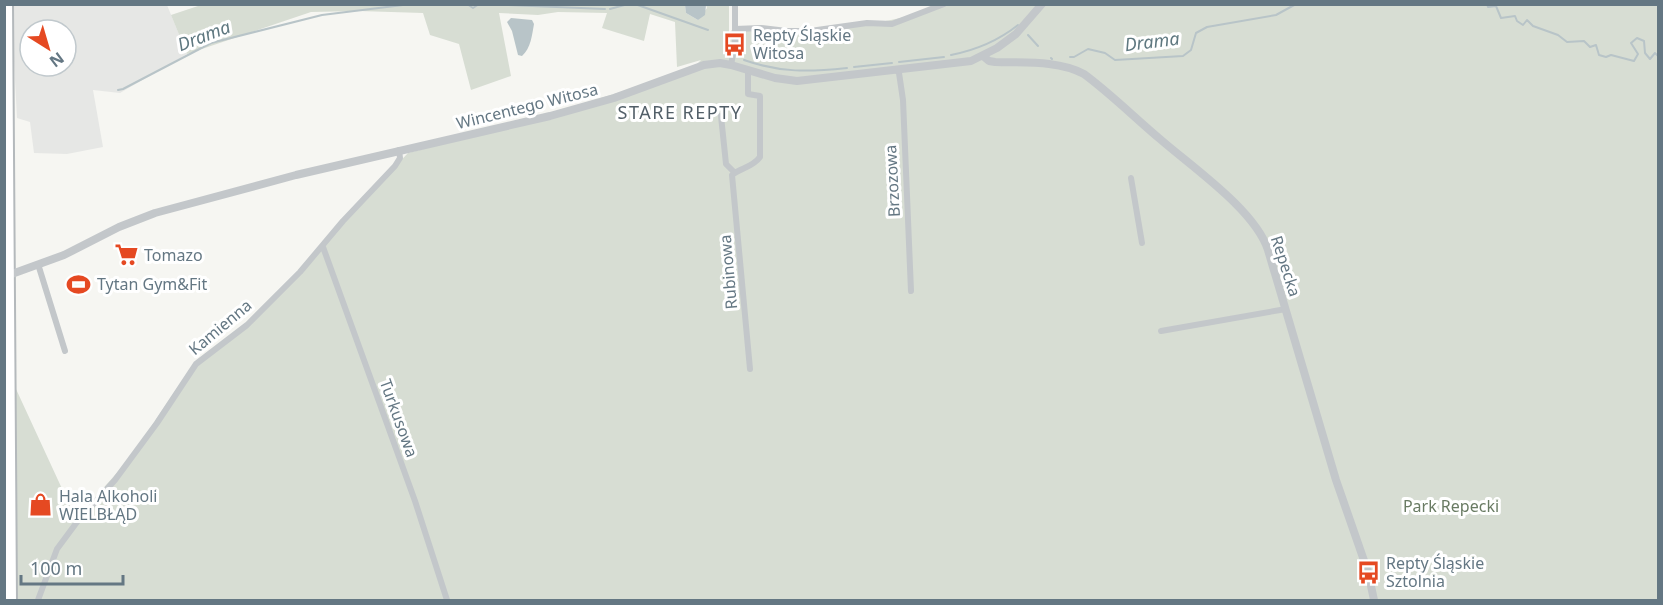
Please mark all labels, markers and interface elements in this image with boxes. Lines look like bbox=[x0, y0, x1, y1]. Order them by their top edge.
water label: Drama bbox=[174, 14, 234, 56]
north arrow bbox=[18, 18, 78, 78]
place label: Repty Śląskie Witosa bbox=[753, 24, 851, 64]
water label: Drama bbox=[1123, 26, 1181, 56]
bus stop icon: Repty Śląskie Witosa bbox=[722, 31, 748, 57]
text: N bbox=[45, 47, 69, 73]
street label: Wincentego Witosa bbox=[454, 78, 600, 134]
district label: STARE REPTY bbox=[618, 100, 742, 124]
street label: Brzozowa bbox=[879, 144, 905, 218]
street label: Repecka bbox=[1266, 233, 1306, 299]
street label: Rubinowa bbox=[714, 234, 742, 310]
supermarket icon: Tomazo bbox=[113, 242, 139, 268]
place label: Tomazo bbox=[144, 244, 203, 266]
sports icon: Tytan Gym&Fit bbox=[66, 271, 92, 297]
place label: Tytan Gym&Fit bbox=[97, 273, 207, 295]
street label: Kamienna bbox=[184, 294, 256, 360]
street label: Turkusowa bbox=[375, 376, 423, 460]
place label: Hala Alkoholi WIELBŁĄD bbox=[59, 485, 158, 525]
shop icon: Hala Alkoholi WIELBŁĄD bbox=[28, 492, 54, 518]
park label: Park Repecki bbox=[1403, 495, 1499, 517]
scale bar bbox=[21, 548, 123, 586]
place label: Repty Śląskie Sztolnia bbox=[1386, 552, 1484, 592]
text: 100 m bbox=[30, 556, 82, 580]
bus stop icon: Repty Śląskie Sztolnia bbox=[1355, 559, 1381, 585]

